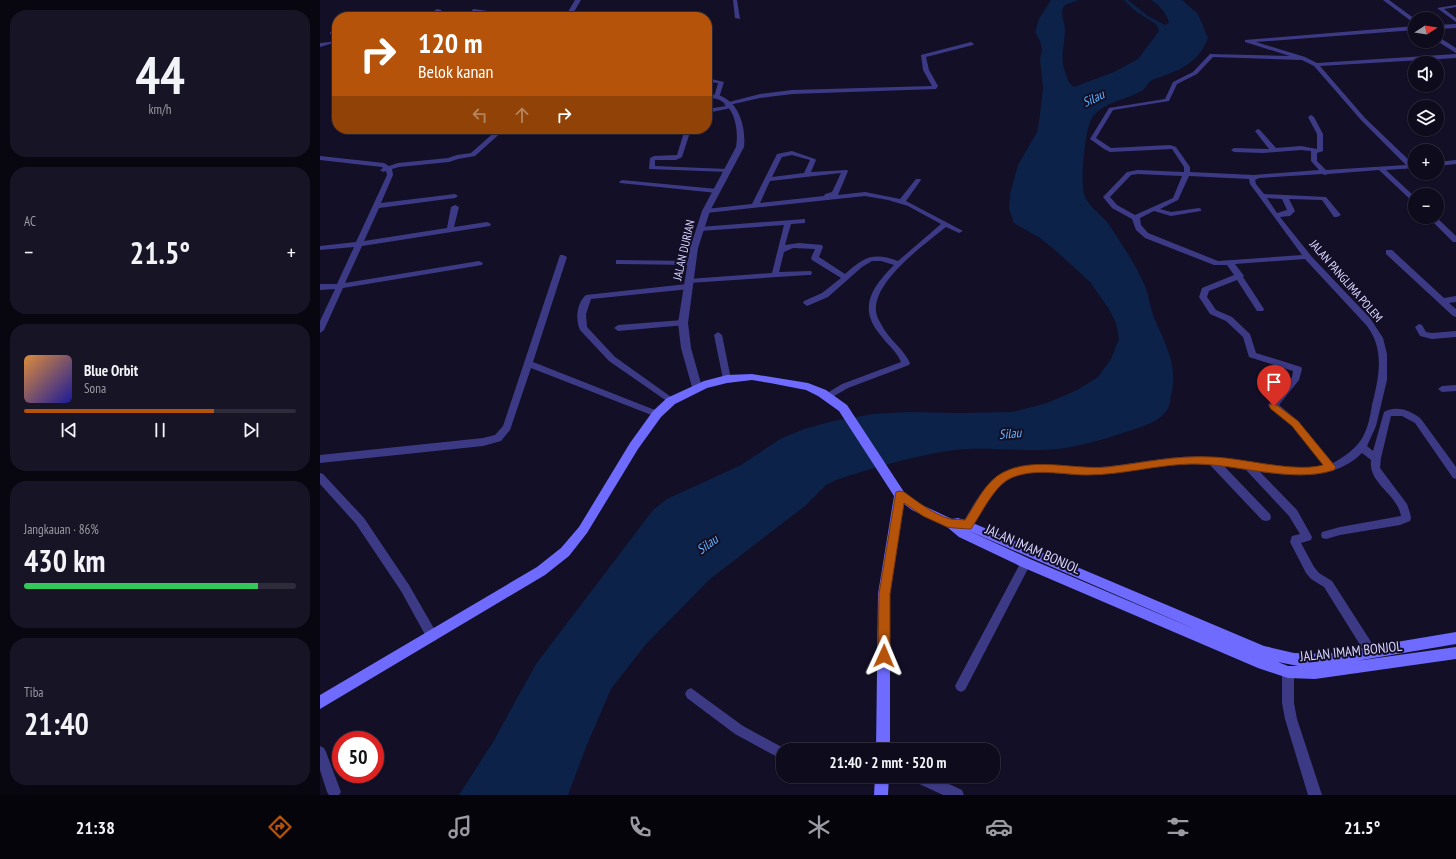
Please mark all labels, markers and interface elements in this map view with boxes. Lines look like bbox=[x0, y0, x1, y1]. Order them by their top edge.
north arrow bbox=[1408, 12, 1444, 48]
map controls bbox=[1408, 12, 1444, 224]
text: 120 m bbox=[418, 24, 482, 61]
icon: right bbox=[352, 28, 404, 80]
text: 44 bbox=[135, 41, 185, 108]
button: sound bbox=[1408, 56, 1444, 92]
text: Belok kanan bbox=[418, 60, 493, 83]
water label: Silau bbox=[1079, 85, 1108, 111]
button: layers bbox=[1408, 100, 1444, 136]
text: km/h bbox=[148, 101, 172, 118]
icon: left bbox=[469, 104, 491, 126]
icon: ahead bbox=[511, 104, 533, 126]
icon: right bbox=[553, 104, 575, 126]
button: + bbox=[1408, 144, 1444, 180]
button: − bbox=[1408, 188, 1444, 224]
text: AC bbox=[24, 213, 36, 230]
street label: JALAN DURIAN bbox=[669, 218, 698, 283]
text: 21.5° bbox=[130, 233, 190, 272]
street label: JALAN PANGLIMA POLEM bbox=[1306, 236, 1386, 325]
text: − bbox=[24, 238, 33, 266]
text: + bbox=[287, 238, 296, 266]
text: Blue Orbit bbox=[84, 361, 138, 380]
pin bbox=[1257, 365, 1291, 406]
icon: arrive bbox=[1263, 371, 1285, 393]
text: Sona bbox=[84, 380, 106, 397]
icon: previous bbox=[58, 419, 80, 441]
icon: pause bbox=[149, 419, 171, 441]
icon: next bbox=[240, 419, 262, 441]
water label: Silau bbox=[998, 424, 1023, 443]
street label: JALAN IMAM BONJOL bbox=[982, 520, 1084, 578]
text: Jangkauan · 86% bbox=[24, 521, 99, 538]
water label: Silau bbox=[693, 530, 722, 558]
text: 430 km bbox=[24, 541, 105, 580]
position arrow bbox=[863, 635, 905, 677]
street label: JALAN IMAM BONJOL bbox=[1298, 637, 1403, 665]
text: Tiba bbox=[24, 684, 43, 701]
text: 21:40 bbox=[24, 704, 89, 743]
speed limit sign: 50 bbox=[332, 731, 384, 783]
text: 21:40 · 2 mnt · 520 m bbox=[830, 753, 946, 772]
icon: directions bbox=[266, 813, 294, 841]
icon: music bbox=[446, 813, 474, 841]
icon: phone bbox=[626, 813, 654, 841]
icon: climate bbox=[805, 813, 833, 841]
icon: car bbox=[985, 813, 1013, 841]
icon: filters bbox=[1164, 813, 1192, 841]
text: 21:38 bbox=[76, 816, 115, 839]
text: 21.5° bbox=[1344, 816, 1380, 839]

